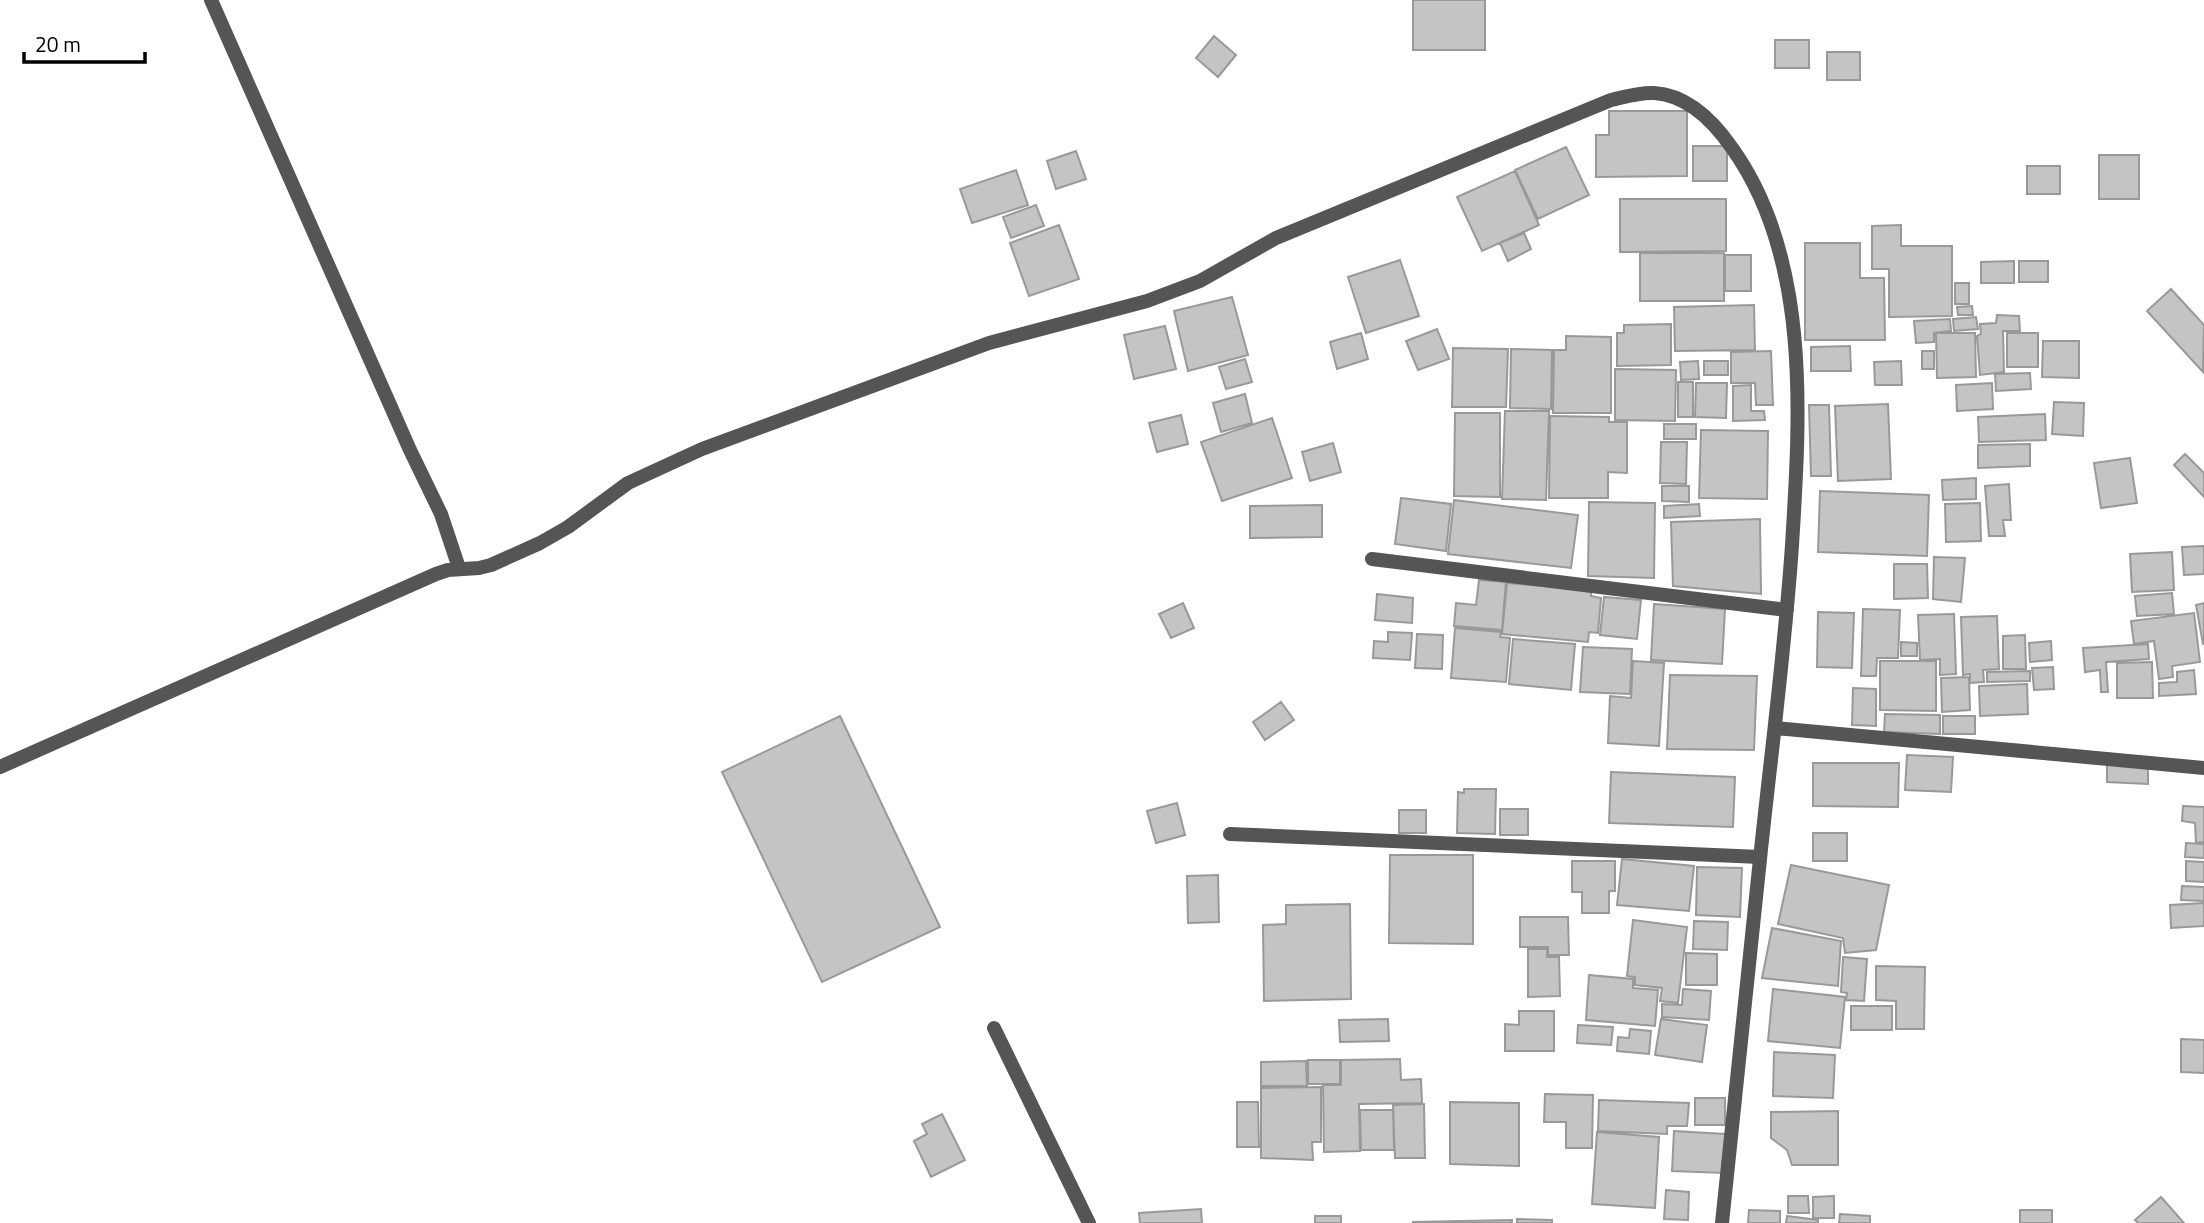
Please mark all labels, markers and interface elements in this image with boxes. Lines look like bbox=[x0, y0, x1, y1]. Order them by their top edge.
scale bar bbox=[24, 21, 145, 65]
text: 20 m bbox=[35, 28, 81, 60]

